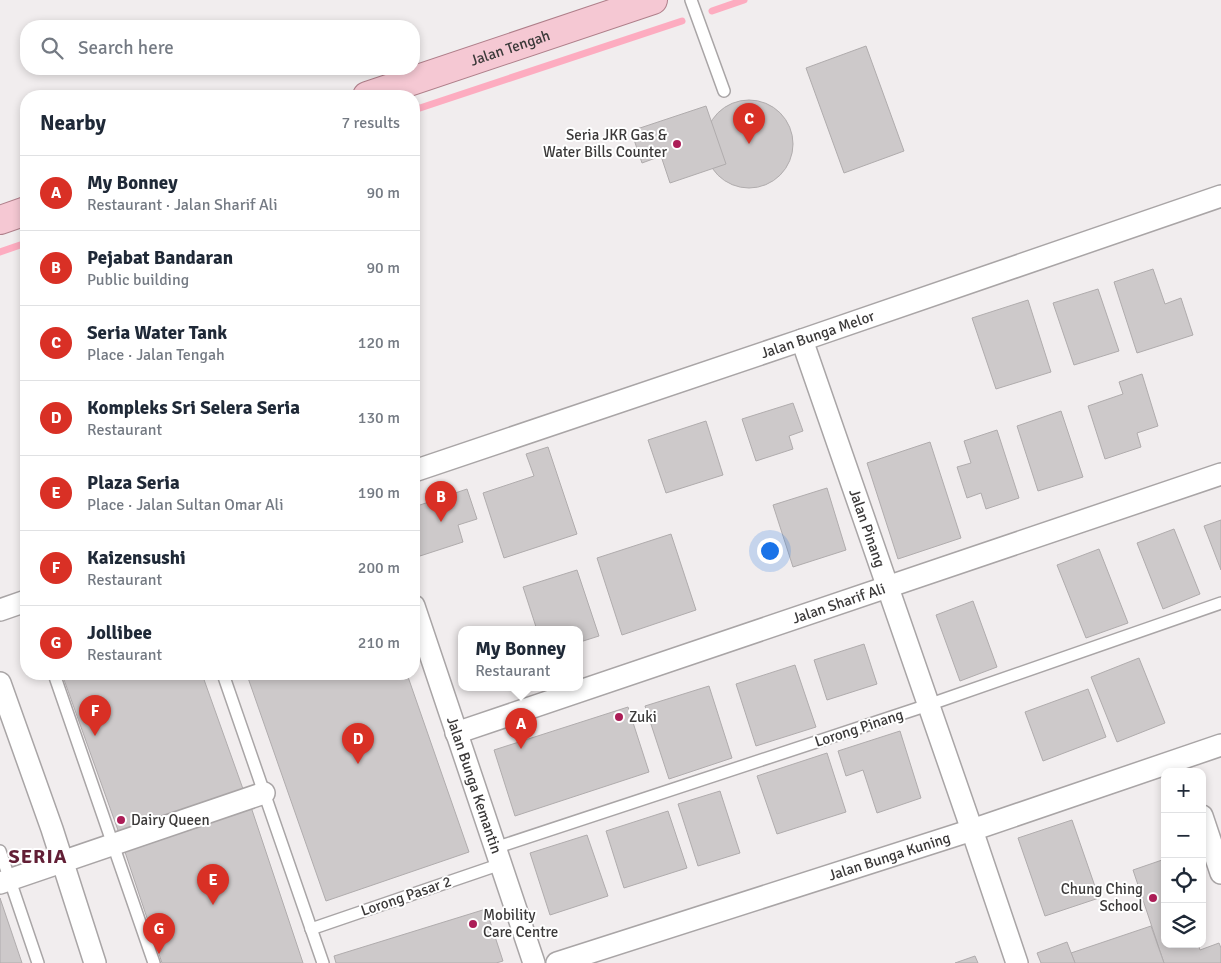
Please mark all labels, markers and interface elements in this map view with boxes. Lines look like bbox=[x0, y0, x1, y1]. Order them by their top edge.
search box bbox=[20, 20, 420, 75]
street label: Jalan Tengah bbox=[468, 26, 552, 70]
icon: search bbox=[38, 34, 66, 62]
text: Search here bbox=[78, 36, 174, 60]
pin: C bbox=[733, 103, 765, 144]
text: Nearby bbox=[40, 110, 106, 136]
text: 7 results bbox=[341, 113, 400, 133]
place label: Seria JKR Gas & Water Bills Counter bbox=[543, 126, 668, 161]
marker: Seria JKR Gas & Water Bills Counter bbox=[671, 138, 683, 150]
text: My Bonney bbox=[87, 171, 178, 195]
text: A bbox=[51, 183, 61, 203]
text: 90 m bbox=[366, 183, 400, 203]
text: Restaurant · Jalan Sharif Ali bbox=[87, 195, 278, 215]
text: Pejabat Bandaran bbox=[87, 246, 233, 270]
text: B bbox=[51, 258, 61, 278]
text: 90 m bbox=[366, 258, 400, 278]
text: Public building bbox=[87, 270, 189, 290]
street label: Jalan Bunga Melor bbox=[758, 307, 877, 362]
text: Seria Water Tank bbox=[87, 321, 227, 345]
text: C bbox=[51, 333, 61, 353]
text: 120 m bbox=[358, 333, 400, 353]
text: Place · Jalan Tengah bbox=[87, 345, 225, 365]
text: Kompleks Sri Selera Seria bbox=[87, 396, 300, 420]
text: D bbox=[51, 408, 61, 428]
text: 130 m bbox=[358, 408, 400, 428]
text: Restaurant bbox=[87, 420, 162, 440]
text: Plaza Seria bbox=[87, 471, 180, 495]
pin: B bbox=[425, 481, 457, 522]
text: E bbox=[51, 483, 61, 503]
text: 190 m bbox=[358, 483, 400, 503]
street label: Jalan Pinang bbox=[845, 486, 889, 570]
text: Place · Jalan Sultan Omar Ali bbox=[87, 495, 284, 515]
your location bbox=[757, 538, 783, 564]
text: Kaizensushi bbox=[87, 546, 186, 570]
text: F bbox=[52, 558, 60, 578]
text: 200 m bbox=[358, 558, 400, 578]
text: Restaurant bbox=[87, 570, 162, 590]
street label: Jalan Sharif Ali bbox=[790, 579, 888, 628]
text: Jollibee bbox=[87, 621, 152, 645]
popup bbox=[458, 626, 583, 691]
text: G bbox=[51, 633, 61, 653]
text: 210 m bbox=[358, 633, 400, 653]
text: My Bonney bbox=[475, 637, 566, 661]
text: Restaurant bbox=[87, 645, 162, 665]
text: Restaurant bbox=[475, 661, 550, 681]
pin: F bbox=[79, 695, 111, 736]
street label: Lorong Pinang bbox=[812, 705, 906, 751]
pin: A bbox=[505, 708, 537, 749]
place label: Zuki bbox=[629, 708, 657, 726]
marker: Zuki bbox=[613, 711, 625, 723]
street label: Jalan Bunga Kemantin bbox=[443, 714, 506, 856]
pin: D bbox=[342, 723, 374, 764]
map controls bbox=[1161, 768, 1206, 948]
button: + bbox=[1161, 768, 1206, 813]
place label: Dairy Queen bbox=[131, 811, 210, 829]
button: − bbox=[1161, 813, 1206, 858]
marker: Dairy Queen bbox=[115, 814, 127, 826]
street label: Jalan Bunga Kuning bbox=[826, 828, 953, 884]
district label: SERIA bbox=[9, 844, 67, 869]
button: locate bbox=[1161, 858, 1206, 903]
pin: E bbox=[197, 864, 229, 905]
street label: Lorong Pasar 2 bbox=[358, 872, 454, 920]
place label: Chung Ching School bbox=[1061, 880, 1143, 915]
marker: Chung Ching School bbox=[1147, 892, 1159, 904]
button: layers bbox=[1161, 903, 1206, 948]
place label: Mobility Care Centre bbox=[483, 906, 558, 941]
pin: G bbox=[143, 913, 175, 954]
marker: Mobility Care Centre bbox=[467, 918, 479, 930]

